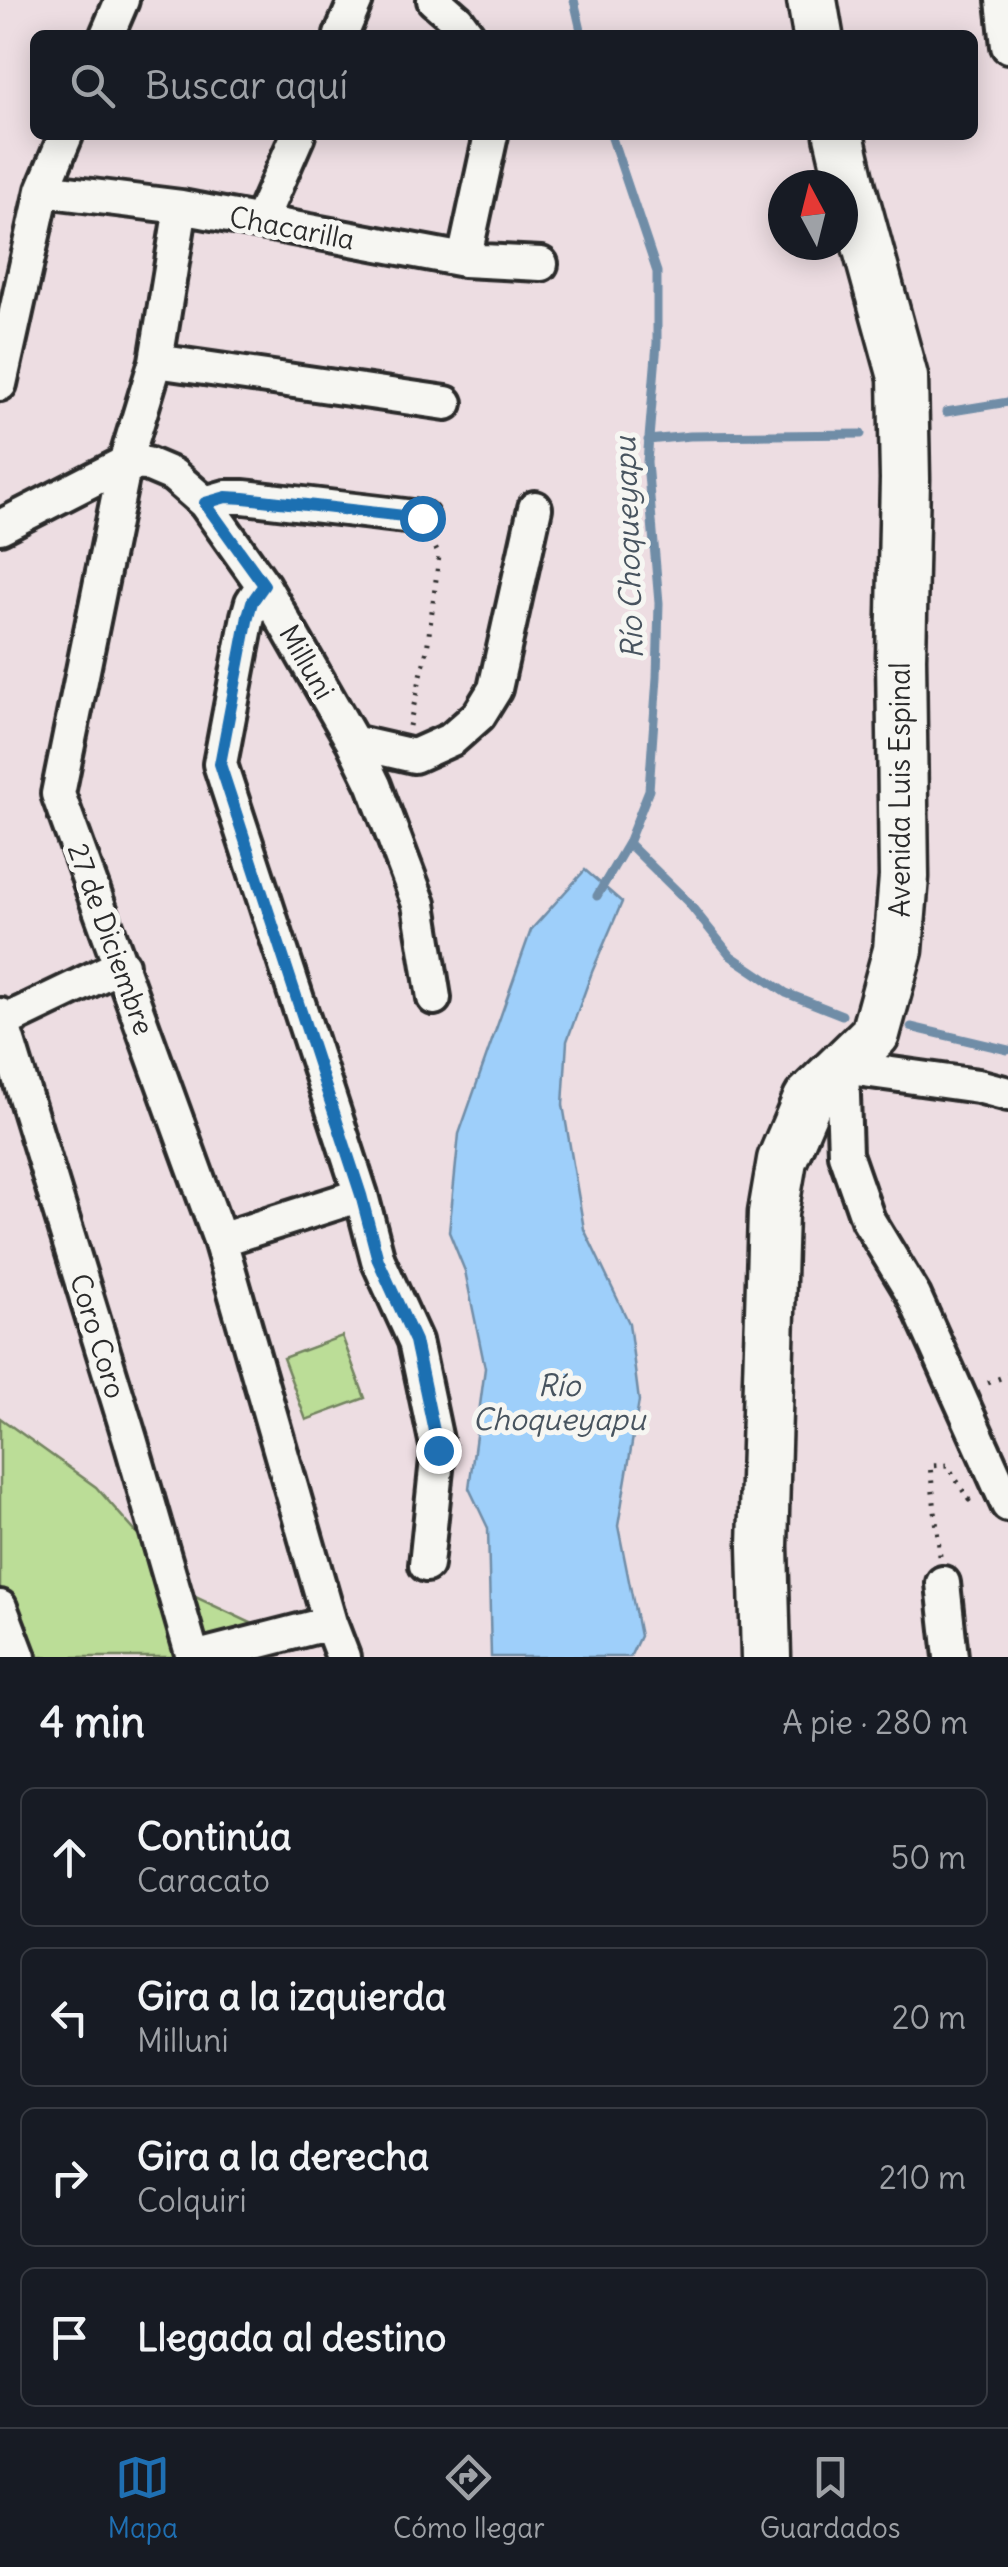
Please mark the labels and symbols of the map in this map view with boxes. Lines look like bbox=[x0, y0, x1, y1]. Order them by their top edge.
north arrow bbox=[768, 170, 858, 260]
street label: Chacarilla bbox=[226, 198, 358, 258]
water label: Río Choqueyapu bbox=[605, 435, 651, 660]
route start bbox=[400, 496, 446, 542]
street label: Milluni bbox=[271, 618, 343, 706]
street label: Avenida Luis Espinal bbox=[882, 663, 918, 917]
street label: 27 de Diciembre bbox=[60, 838, 162, 1040]
street label: Coro Coro bbox=[62, 1269, 134, 1403]
water label: Río Choqueyapu bbox=[473, 1366, 647, 1438]
route end bbox=[416, 1428, 462, 1474]

